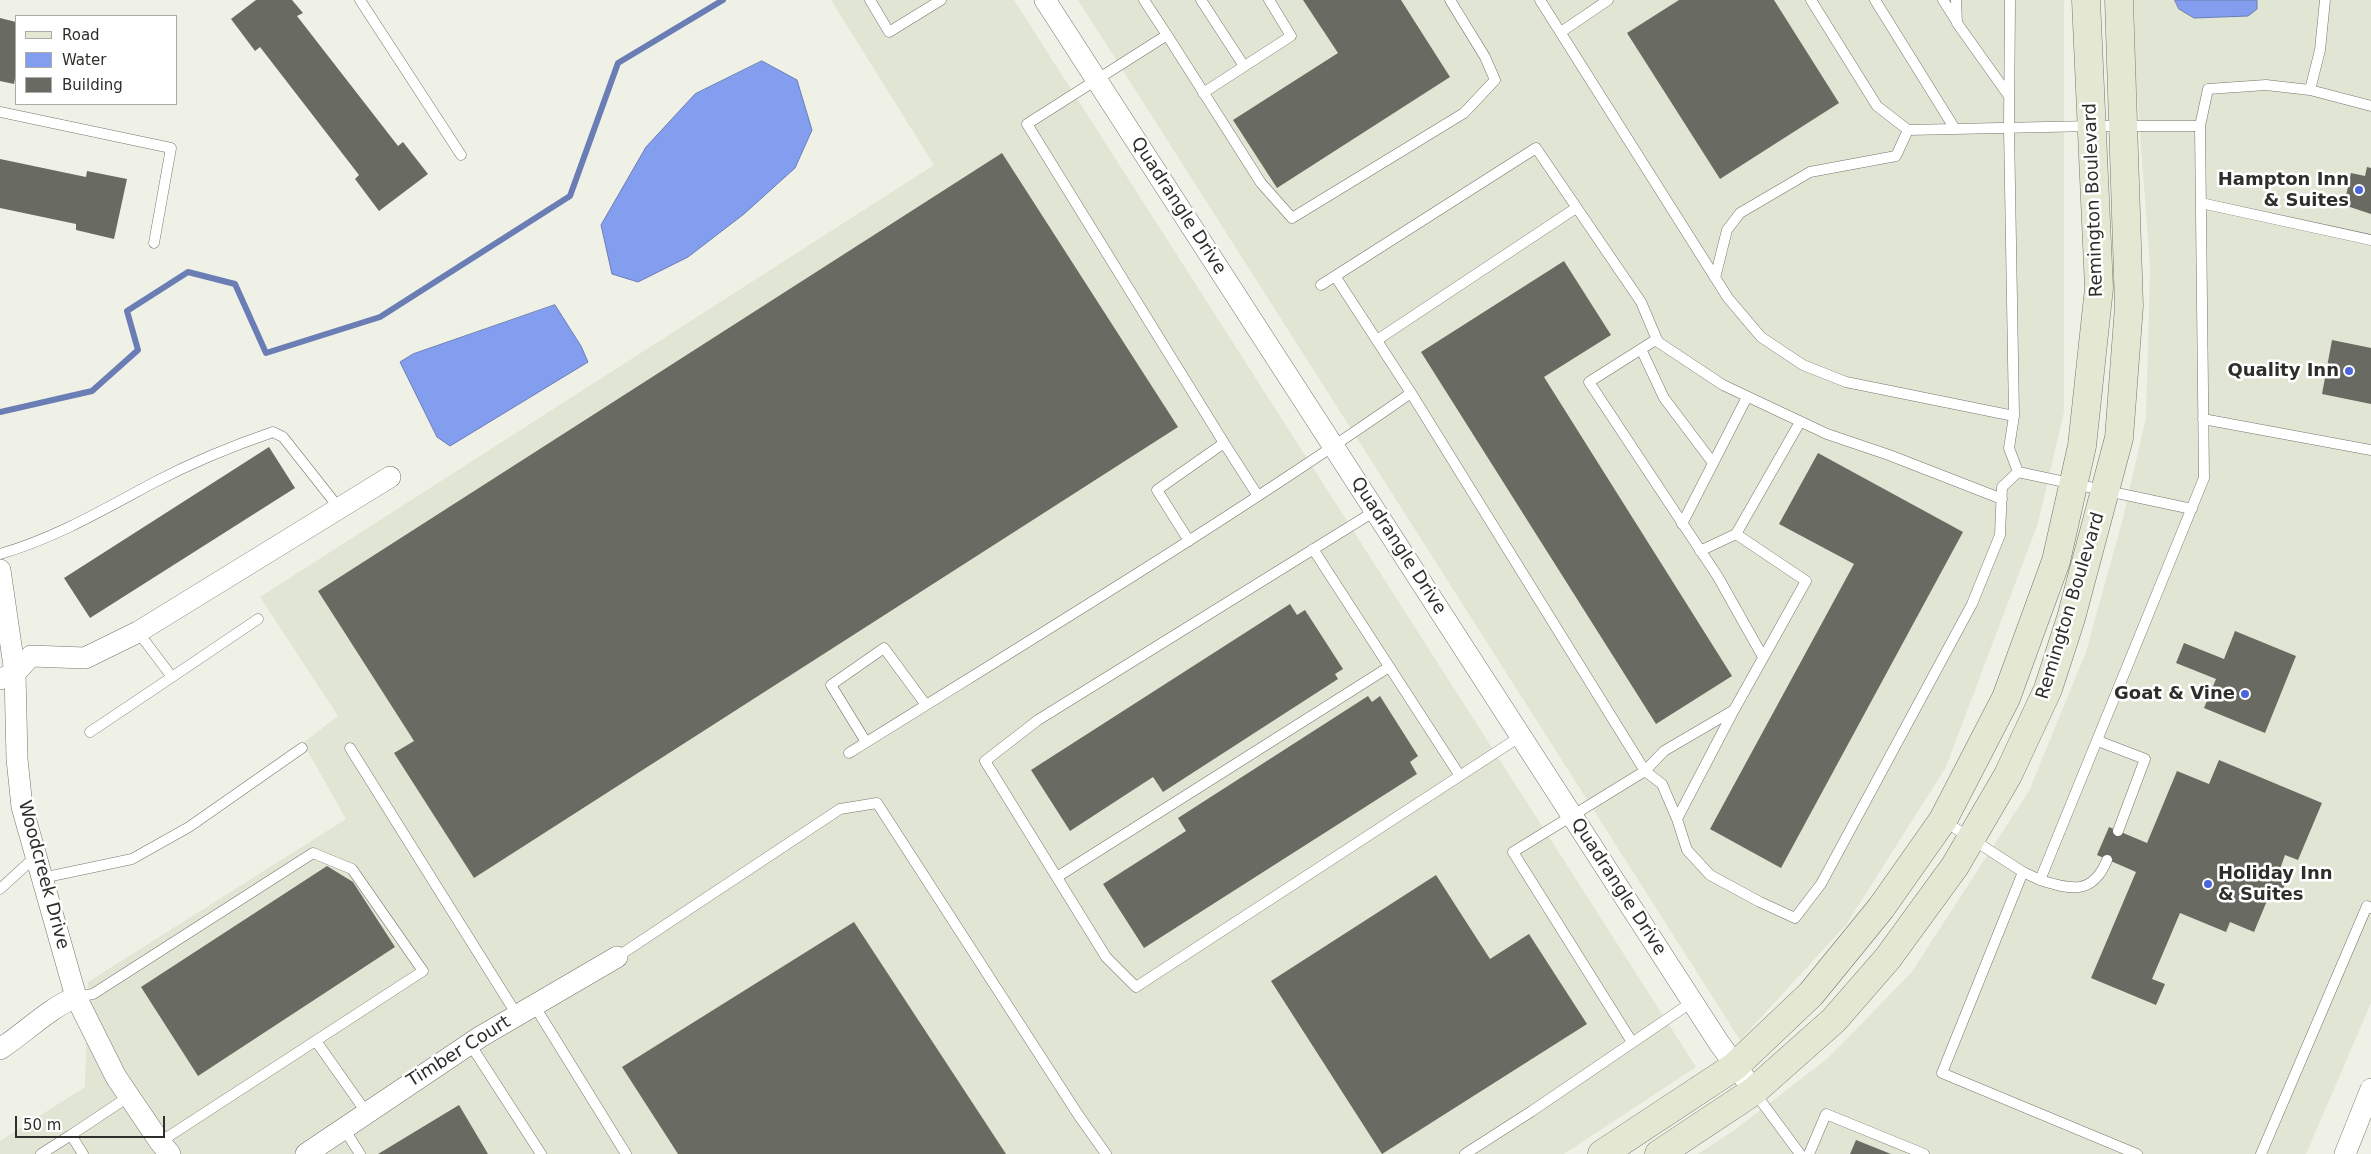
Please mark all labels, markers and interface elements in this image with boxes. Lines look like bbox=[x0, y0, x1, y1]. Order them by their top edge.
legend bbox=[15, 15, 178, 105]
text: Road bbox=[62, 26, 100, 44]
text: Water bbox=[62, 51, 106, 69]
text: Building bbox=[62, 76, 123, 94]
street label: Remington Boulevard bbox=[2080, 102, 2108, 298]
street label: Quadrangle Drive bbox=[1126, 133, 1230, 279]
place label: Hampton Inn & Suites bbox=[2218, 169, 2349, 212]
marker: Hampton Inn & Suites bbox=[2353, 184, 2365, 196]
place label: Quality Inn bbox=[2227, 360, 2339, 382]
marker: Quality Inn bbox=[2343, 365, 2355, 377]
street label: Quadrangle Drive bbox=[1346, 473, 1450, 619]
street label: Remington Boulevard bbox=[2032, 510, 2110, 702]
place label: Goat & Vine bbox=[2114, 683, 2235, 705]
marker: Goat & Vine bbox=[2239, 688, 2251, 700]
street label: Woodcreek Drive bbox=[13, 798, 73, 952]
street label: Quadrangle Drive bbox=[1566, 814, 1670, 960]
place label: Holiday Inn & Suites bbox=[2218, 863, 2333, 906]
marker: Holiday Inn & Suites bbox=[2202, 878, 2214, 890]
street label: Timber Court bbox=[403, 1012, 515, 1092]
scale bar bbox=[18, 1106, 168, 1138]
text: 50 m bbox=[23, 1116, 61, 1134]

